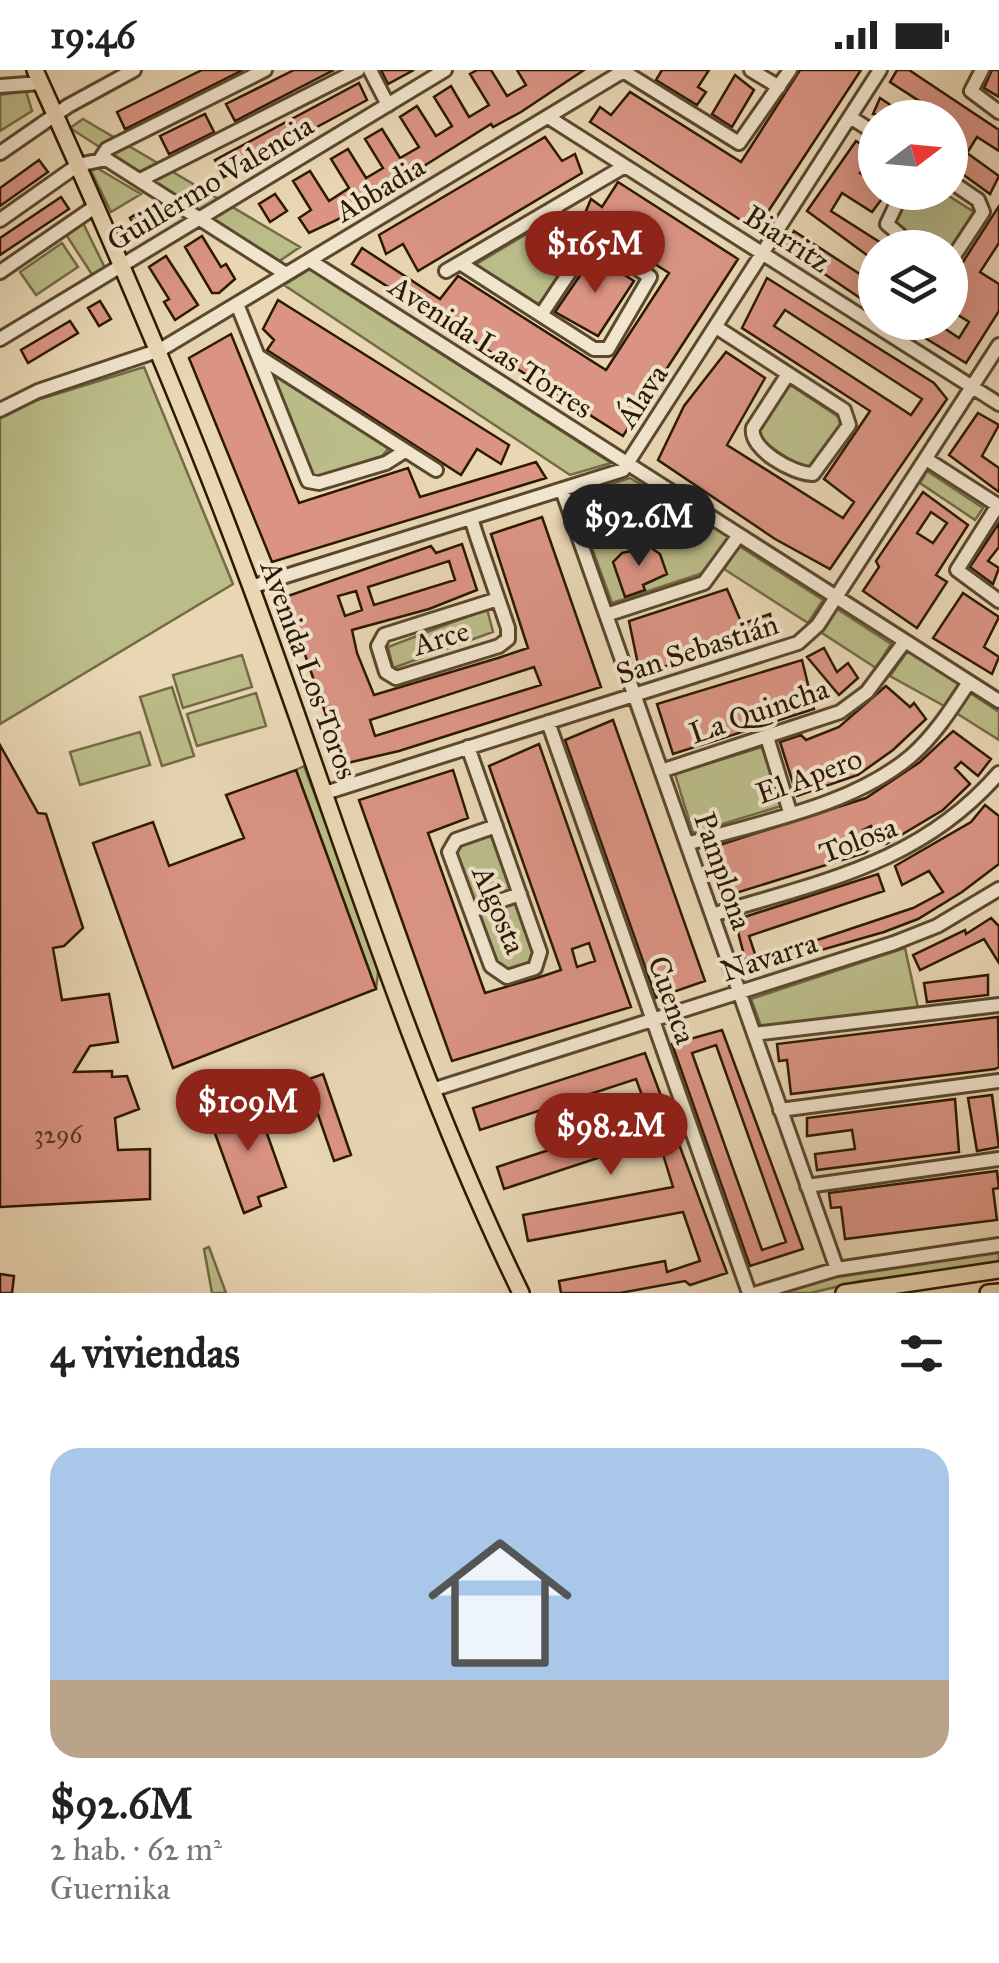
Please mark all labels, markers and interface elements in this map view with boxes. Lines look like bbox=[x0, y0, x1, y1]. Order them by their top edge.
text: 19:46 bbox=[50, 12, 135, 58]
north arrow bbox=[858, 100, 968, 210]
map controls bbox=[858, 100, 968, 340]
street label: Guillermo Valencia bbox=[100, 107, 320, 259]
street label: Abbadia bbox=[327, 148, 432, 231]
street label: Biarritz bbox=[737, 198, 837, 280]
pin: $165M bbox=[525, 211, 665, 296]
text: $165M bbox=[547, 224, 643, 263]
button: layers bbox=[858, 230, 968, 340]
street label: Avenida Las Torres bbox=[381, 267, 599, 426]
street label: Álava bbox=[607, 357, 676, 436]
pin: $92.6M bbox=[558, 484, 720, 569]
text: $92.6M bbox=[585, 497, 693, 536]
street label: Avenida Los Toros bbox=[252, 554, 365, 784]
street label: San Sebastián bbox=[611, 606, 783, 692]
street label: Arce bbox=[407, 613, 473, 664]
street label: La Quincha bbox=[685, 670, 834, 752]
street label: El Apero bbox=[751, 740, 867, 812]
street label: Pamplona bbox=[686, 808, 760, 935]
street label: Tolosa bbox=[814, 809, 902, 871]
street label: Algosta bbox=[464, 859, 534, 960]
street label: Navarra bbox=[716, 924, 822, 989]
street label: Cuenca bbox=[640, 951, 704, 1049]
pin: $109M bbox=[178, 1069, 318, 1154]
text: $109M bbox=[198, 1082, 298, 1121]
pin: $98.2M bbox=[530, 1093, 692, 1178]
text: $98.2M bbox=[557, 1106, 665, 1145]
house number: 3296 bbox=[34, 1119, 83, 1150]
icon: filters bbox=[894, 1326, 949, 1381]
text: 4 viviendas bbox=[50, 1327, 240, 1379]
icon: home bbox=[410, 1513, 590, 1693]
text: $92.6M bbox=[50, 1778, 193, 1830]
text: 2 hab. · 62 m² bbox=[50, 1830, 222, 1869]
text: Guernika bbox=[50, 1869, 170, 1908]

